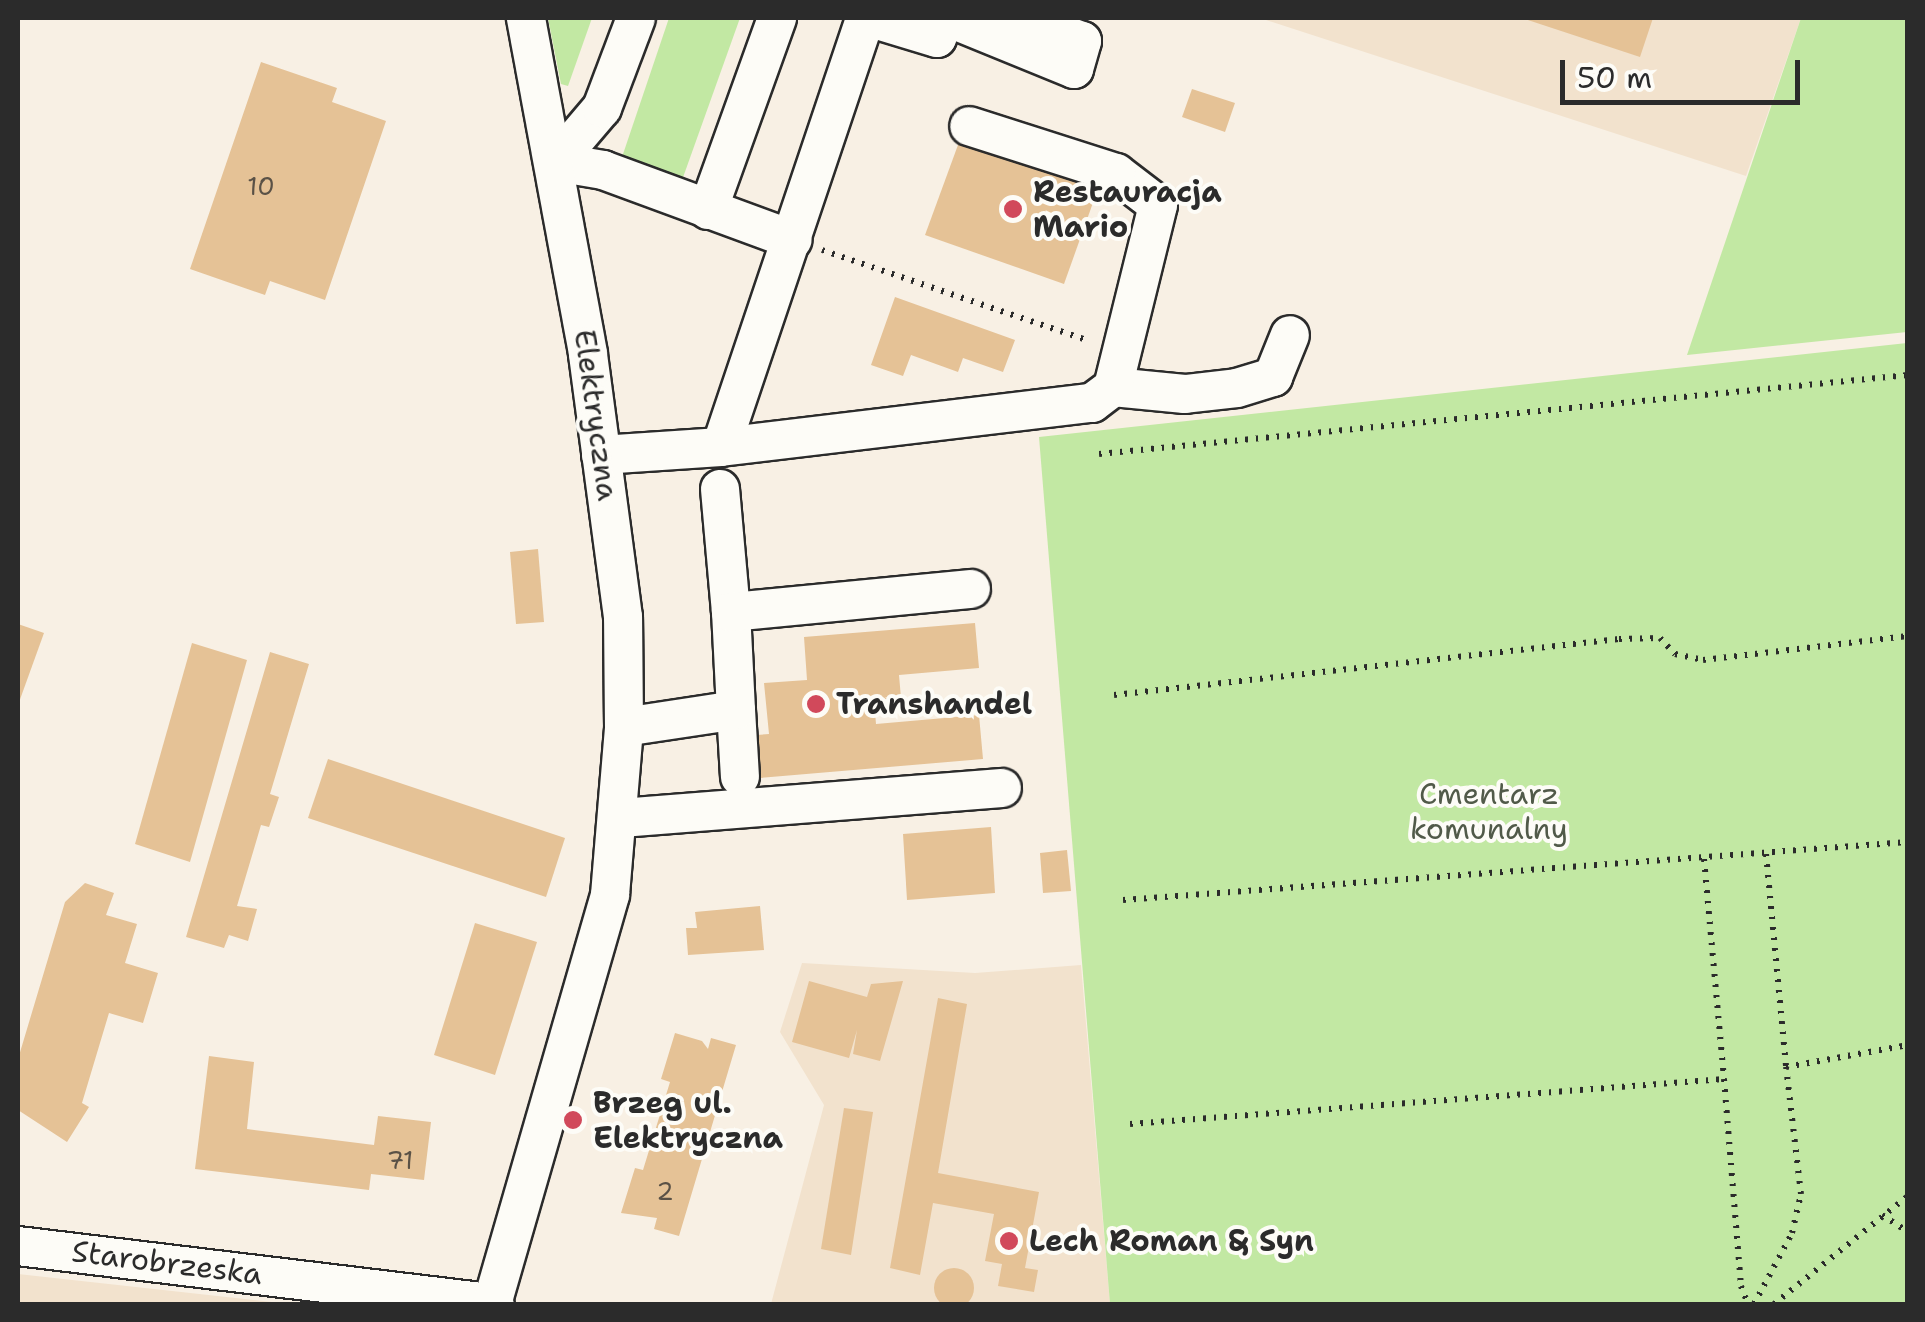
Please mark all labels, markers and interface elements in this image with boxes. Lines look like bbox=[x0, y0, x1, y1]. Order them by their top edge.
scale bar bbox=[1565, 40, 1805, 102]
text: 50 m bbox=[1577, 57, 1652, 98]
house number: 10 bbox=[247, 171, 275, 201]
place label: Restauracja Mario bbox=[1033, 174, 1222, 244]
marker: Restauracja Mario bbox=[1002, 198, 1024, 220]
street label: Elektryczna bbox=[566, 327, 626, 503]
place label: Transhandel bbox=[836, 686, 1032, 722]
marker: Transhandel bbox=[805, 693, 827, 715]
park label: Cmentarz komunalny bbox=[1410, 776, 1568, 846]
place label: Brzeg ul. Elektryczna bbox=[593, 1085, 783, 1156]
marker: Brzeg ul. Elektryczna bbox=[562, 1109, 584, 1131]
house number: 71 bbox=[387, 1145, 413, 1175]
house number: 2 bbox=[656, 1176, 674, 1206]
place label: Lech Roman & Syn bbox=[1029, 1223, 1314, 1259]
marker: Lech Roman & Syn bbox=[998, 1230, 1020, 1252]
street label: Starobrzeska bbox=[70, 1233, 264, 1293]

